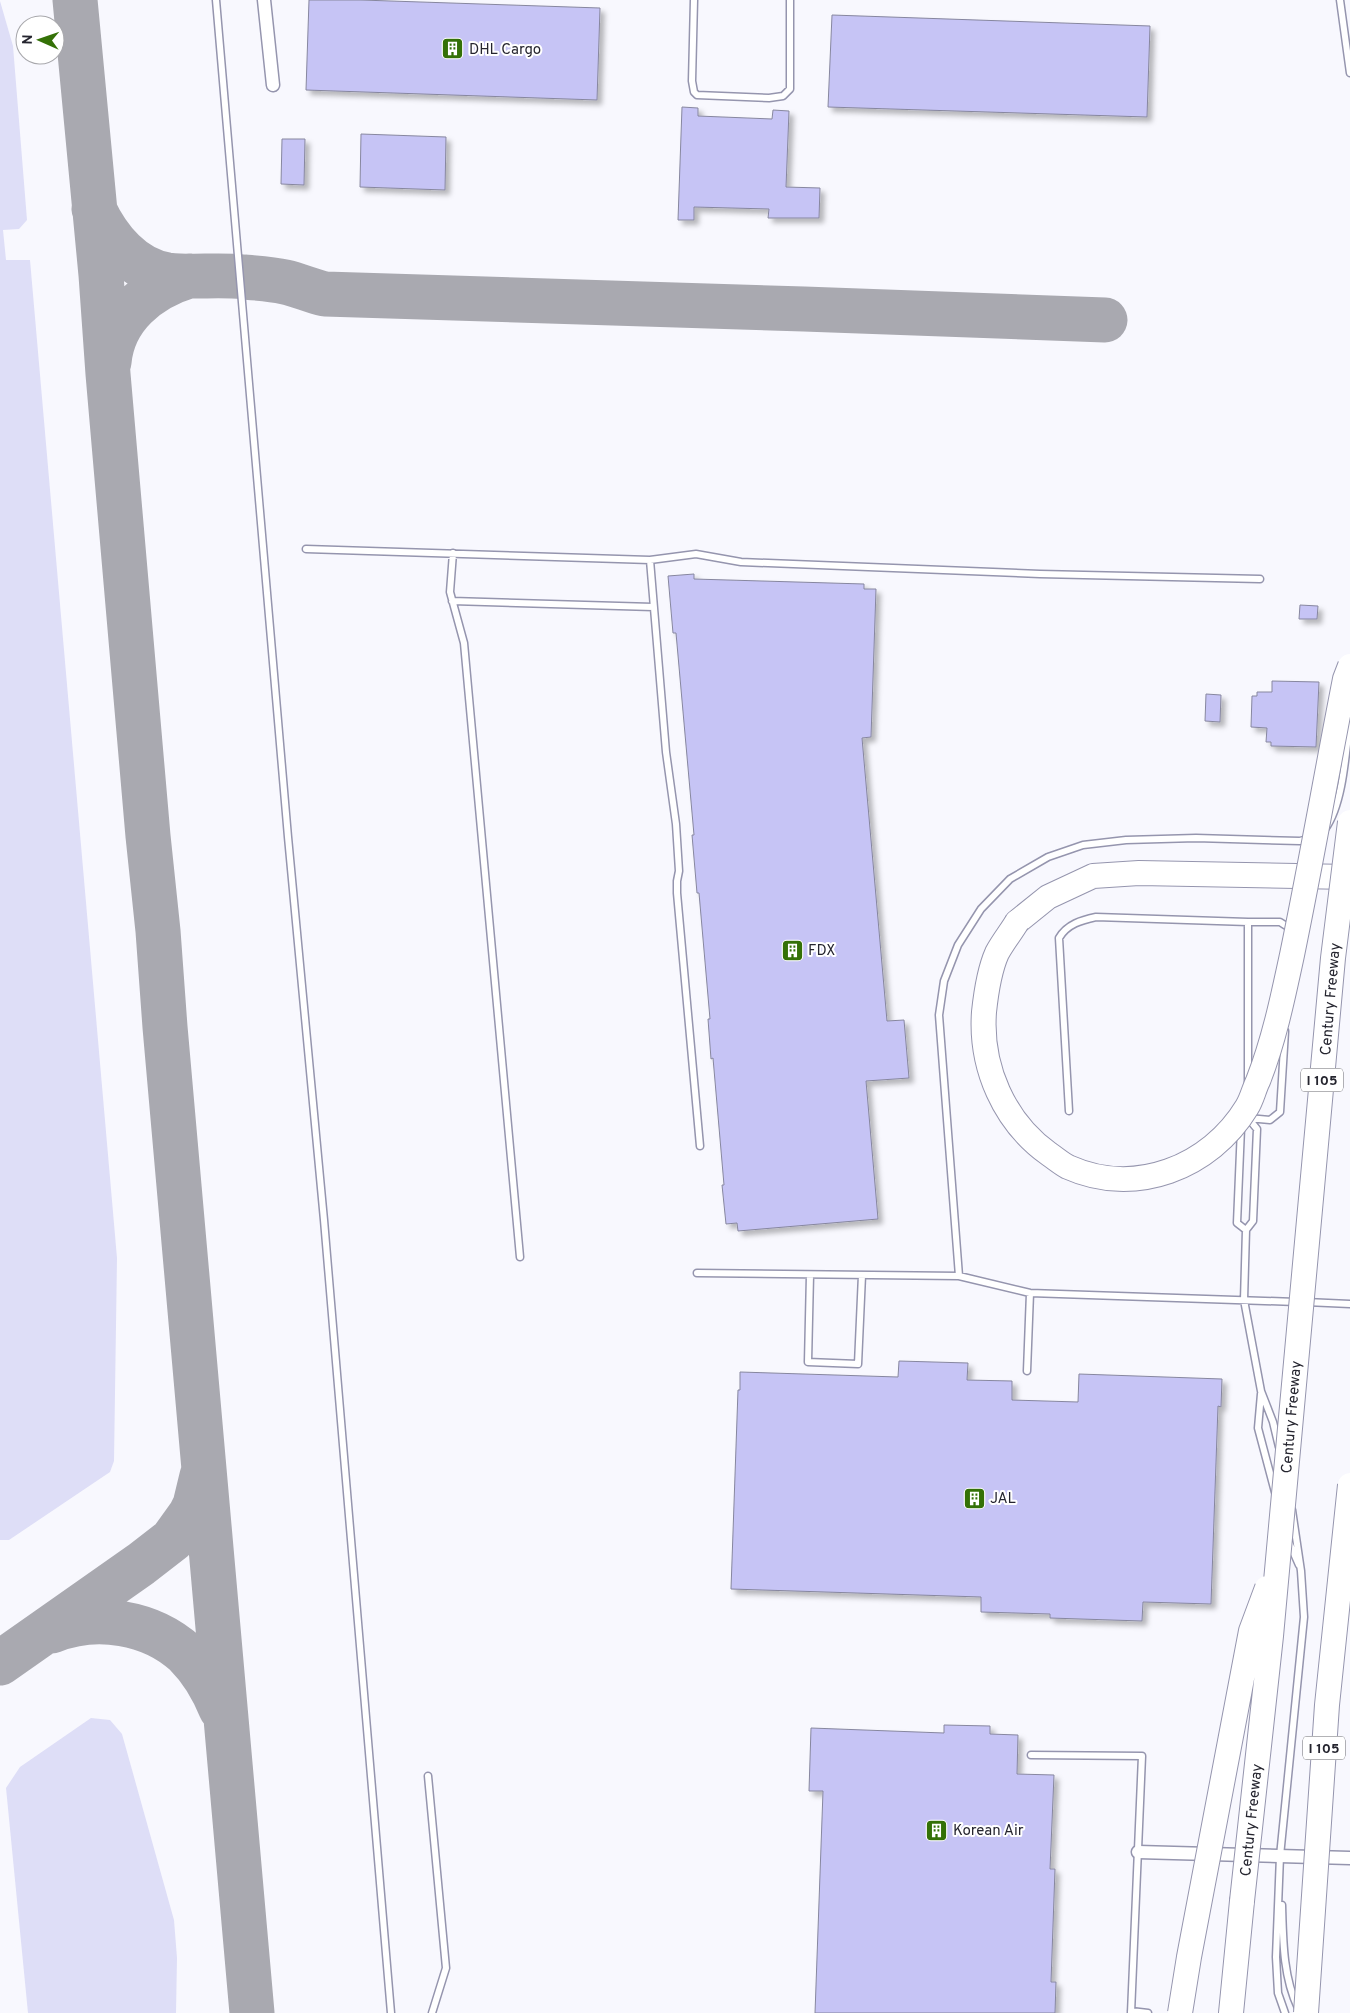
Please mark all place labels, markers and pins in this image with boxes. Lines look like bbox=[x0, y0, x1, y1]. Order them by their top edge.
building icon: DHL Cargo bbox=[441, 37, 465, 61]
place label: DHL Cargo bbox=[469, 41, 541, 60]
building icon: FDX bbox=[780, 938, 804, 962]
place label: FDX bbox=[808, 942, 835, 961]
building icon: JAL bbox=[962, 1486, 986, 1510]
place label: JAL bbox=[990, 1490, 1016, 1509]
building icon: Korean Air bbox=[925, 1818, 949, 1842]
place label: Korean Air bbox=[953, 1822, 1024, 1841]

